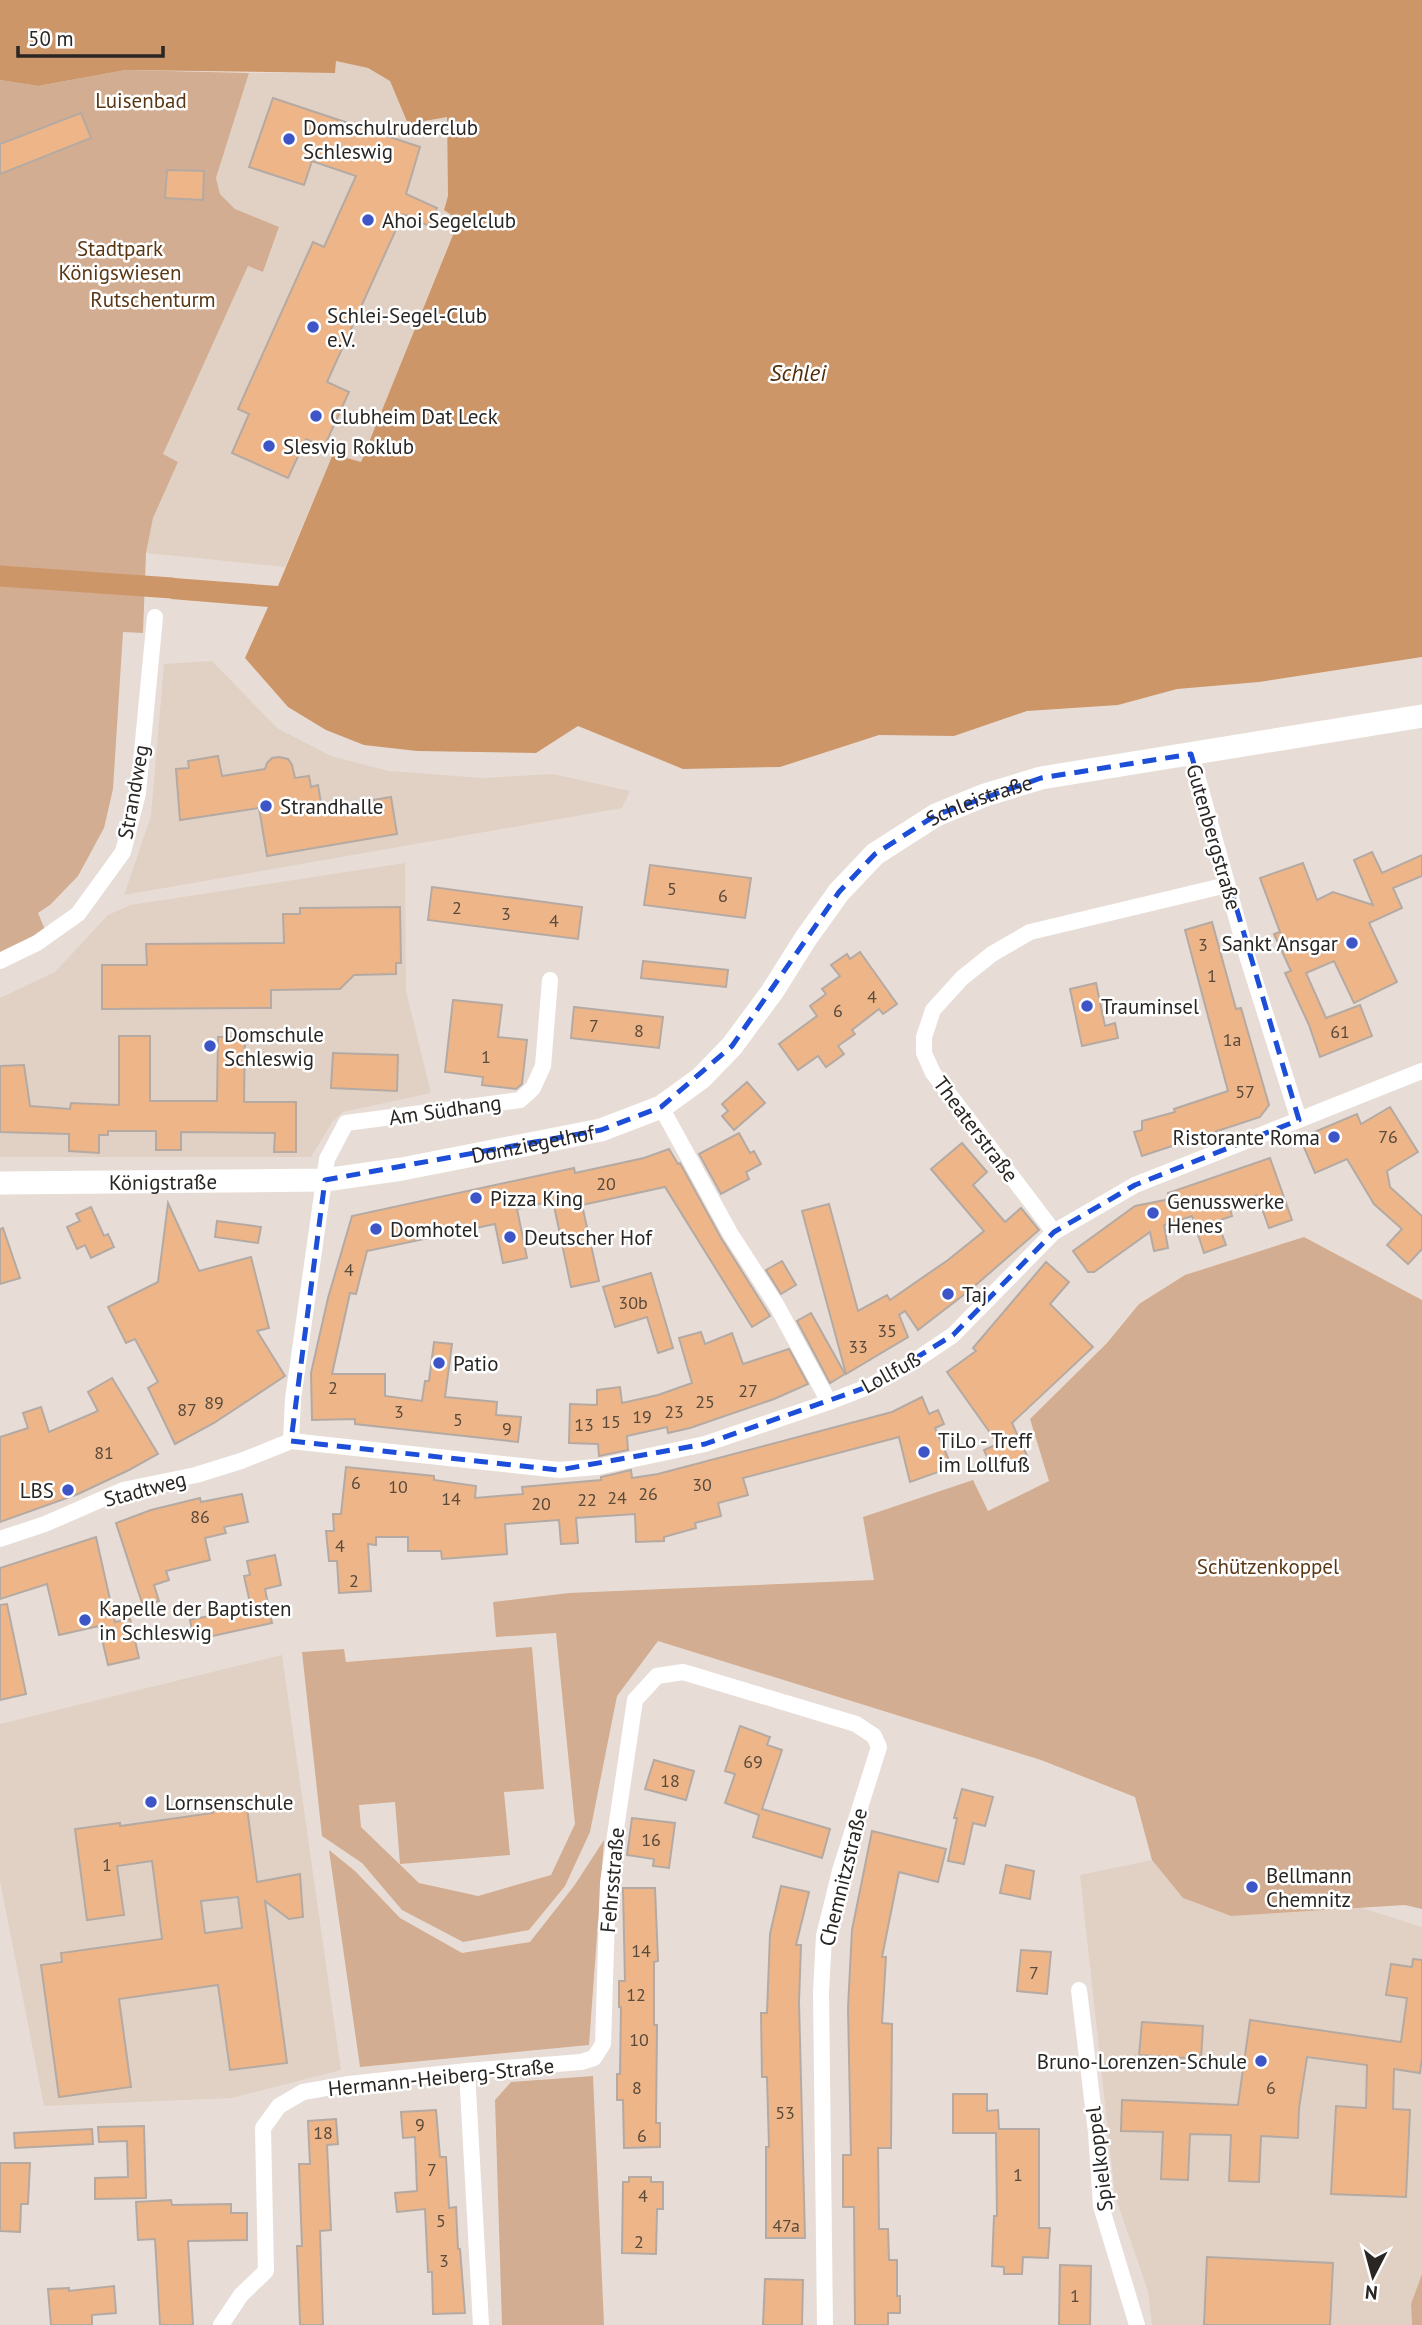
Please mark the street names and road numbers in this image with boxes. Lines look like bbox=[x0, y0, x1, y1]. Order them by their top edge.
street label: Strandweg bbox=[111, 743, 155, 841]
street label: Gutenbergstraße bbox=[1180, 761, 1248, 913]
street label: Schleistraße bbox=[920, 768, 1035, 832]
street label: Theaterstraße bbox=[927, 1071, 1025, 1187]
street label: Am Südhang bbox=[387, 1089, 503, 1131]
street label: Domziegelhof bbox=[469, 1118, 598, 1169]
street label: Königstraße bbox=[109, 1167, 217, 1195]
street label: Lollfuß bbox=[857, 1345, 925, 1399]
street label: Stadtweg bbox=[101, 1465, 189, 1513]
street label: Chemnitzstraße bbox=[813, 1805, 873, 1949]
street label: Fehrsstraße bbox=[594, 1826, 630, 1934]
street label: Hermann-Heiberg-Straße bbox=[327, 2052, 555, 2102]
street label: Spielkoppel bbox=[1079, 2105, 1119, 2213]

